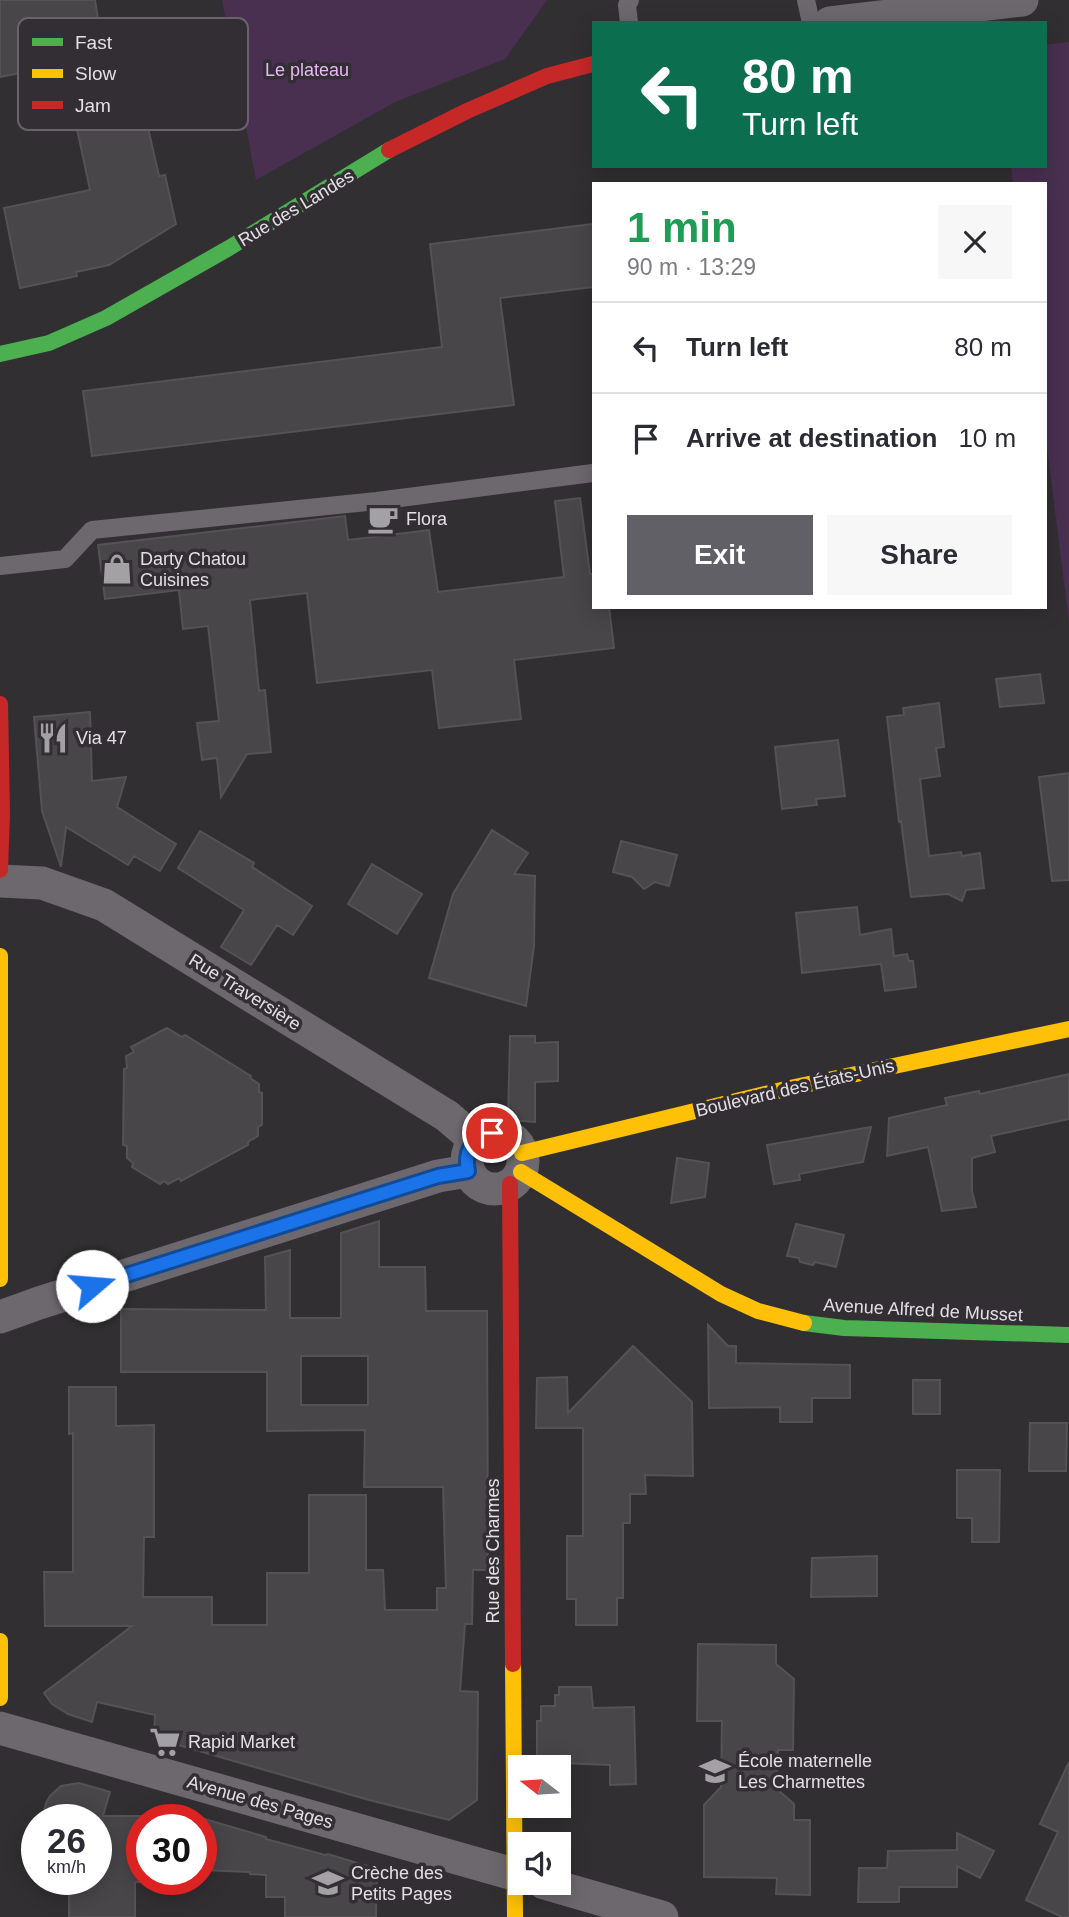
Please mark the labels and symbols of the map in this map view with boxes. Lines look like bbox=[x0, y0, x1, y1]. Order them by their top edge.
legend bbox=[18, 18, 248, 130]
text: Fast bbox=[75, 32, 113, 53]
park label: Le plateau bbox=[265, 60, 349, 80]
text: Slow bbox=[75, 63, 116, 84]
text: Jam bbox=[75, 95, 111, 116]
street label: Rue des Landes bbox=[235, 166, 357, 250]
cafe icon: Flora bbox=[366, 502, 400, 536]
place label: Flora bbox=[406, 509, 448, 529]
place label: Darty Chatou Cuisines bbox=[140, 549, 246, 590]
shop icon: Darty Chatou Cuisines bbox=[100, 552, 134, 586]
restaurant icon: Via 47 bbox=[36, 721, 70, 755]
place label: Via 47 bbox=[76, 728, 127, 748]
street label: Rue Traversière bbox=[185, 950, 305, 1034]
street label: Boulevard des États-Unis bbox=[694, 1055, 896, 1121]
pin bbox=[462, 1103, 522, 1163]
position arrow bbox=[55, 1249, 129, 1323]
street label: Avenue Alfred de Musset bbox=[823, 1295, 1023, 1325]
street label: Rue des Charmes bbox=[483, 1478, 503, 1624]
supermarket icon: Rapid Market bbox=[148, 1725, 182, 1759]
place label: Rapid Market bbox=[188, 1732, 295, 1752]
place label: École maternelle Les Charmettes bbox=[738, 1751, 872, 1792]
school or university icon: École maternelle Les Charmettes bbox=[698, 1754, 732, 1788]
north arrow bbox=[508, 1755, 570, 1818]
street label: Avenue des Pages bbox=[185, 1772, 335, 1832]
speed limit sign: 30 bbox=[126, 1804, 217, 1895]
place label: Crèche des Petits Pages bbox=[351, 1863, 452, 1904]
school or university icon: Crèche des Petits Pages bbox=[311, 1866, 345, 1900]

